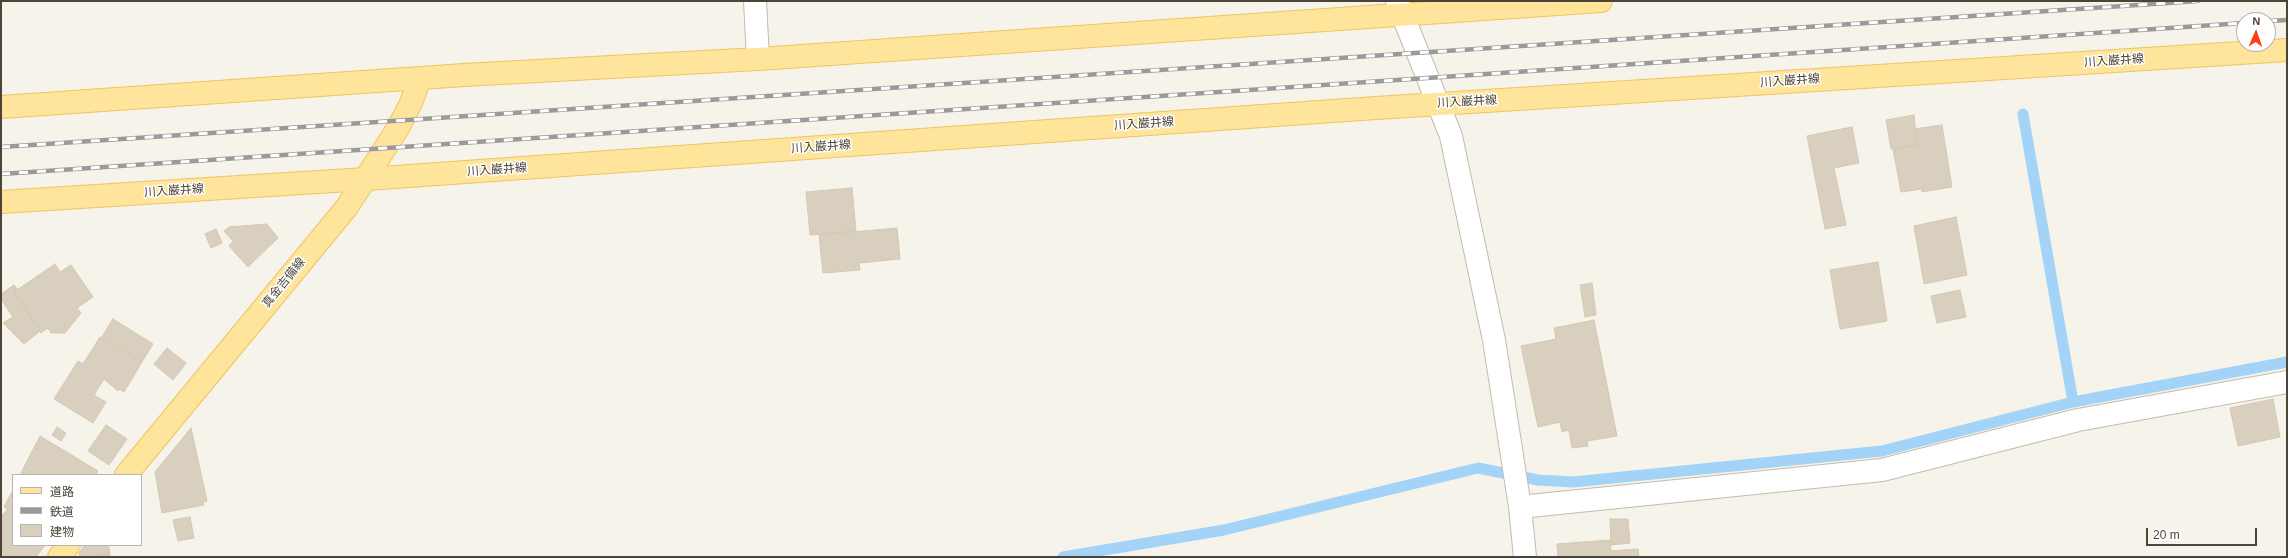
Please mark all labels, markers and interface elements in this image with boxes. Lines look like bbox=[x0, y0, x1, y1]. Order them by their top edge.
north arrow bbox=[2236, 12, 2276, 52]
text: N bbox=[2252, 15, 2261, 27]
street label: 川入巌井線 bbox=[2084, 52, 2144, 70]
street label: 川入巌井線 bbox=[1760, 72, 1820, 90]
street label: 川入巌井線 bbox=[1437, 93, 1497, 111]
street label: 川入巌井線 bbox=[1114, 115, 1174, 133]
street label: 川入巌井線 bbox=[791, 138, 851, 156]
street label: 川入巌井線 bbox=[467, 161, 527, 179]
street label: 川入巌井線 bbox=[144, 182, 204, 200]
street label: 真金吉備線 bbox=[260, 255, 308, 311]
legend bbox=[12, 474, 142, 546]
text: 道路 bbox=[50, 485, 74, 499]
text: 鉄道 bbox=[50, 505, 74, 519]
scale bar bbox=[2148, 520, 2259, 546]
text: 建物 bbox=[50, 525, 74, 539]
text: 20 m bbox=[2153, 528, 2180, 542]

